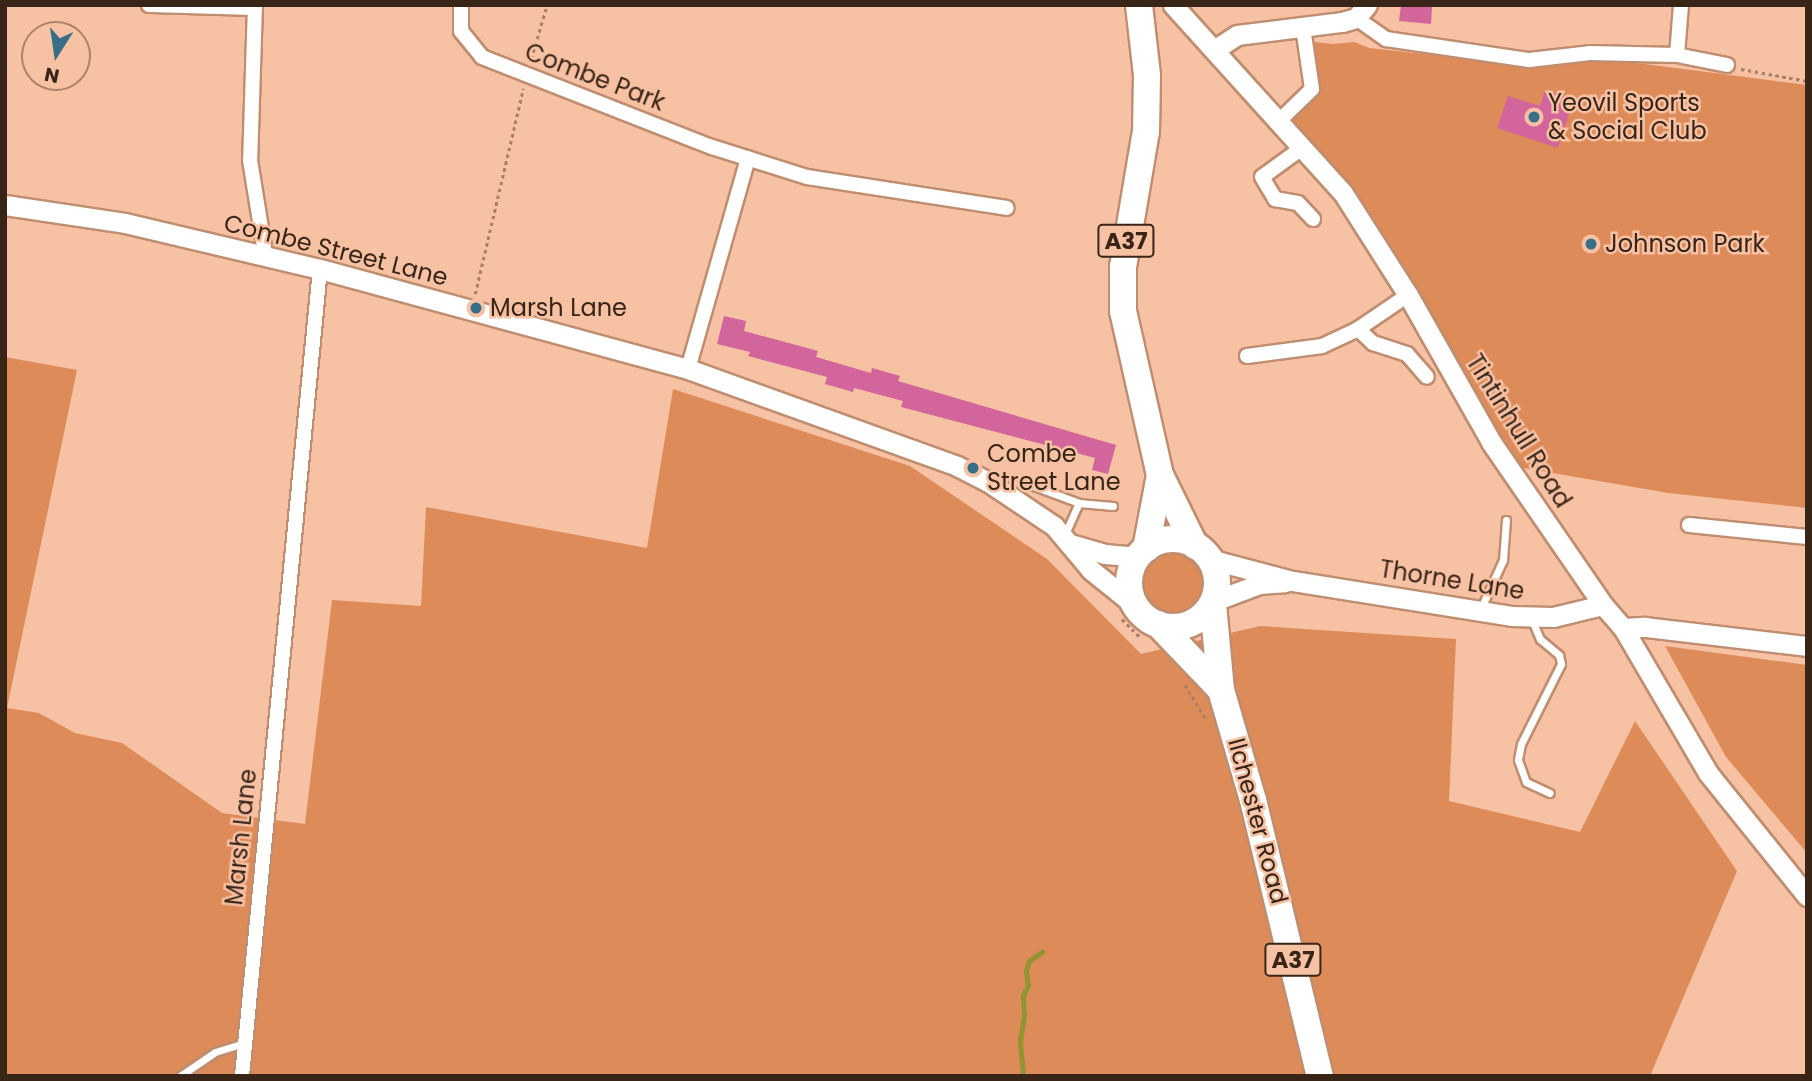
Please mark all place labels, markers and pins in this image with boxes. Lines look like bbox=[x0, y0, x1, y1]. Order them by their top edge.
place label: Yeovil Sports & Social Club bbox=[1548, 89, 1707, 145]
marker: Yeovil Sports & Social Club bbox=[1526, 109, 1542, 125]
place label: Johnson Park bbox=[1605, 230, 1765, 258]
marker: Johnson Park bbox=[1583, 236, 1599, 252]
place label: Marsh Lane bbox=[490, 294, 627, 322]
marker: Marsh Lane bbox=[468, 300, 484, 316]
place label: Combe Street Lane bbox=[987, 440, 1121, 496]
marker: Combe Street Lane bbox=[965, 460, 981, 476]

